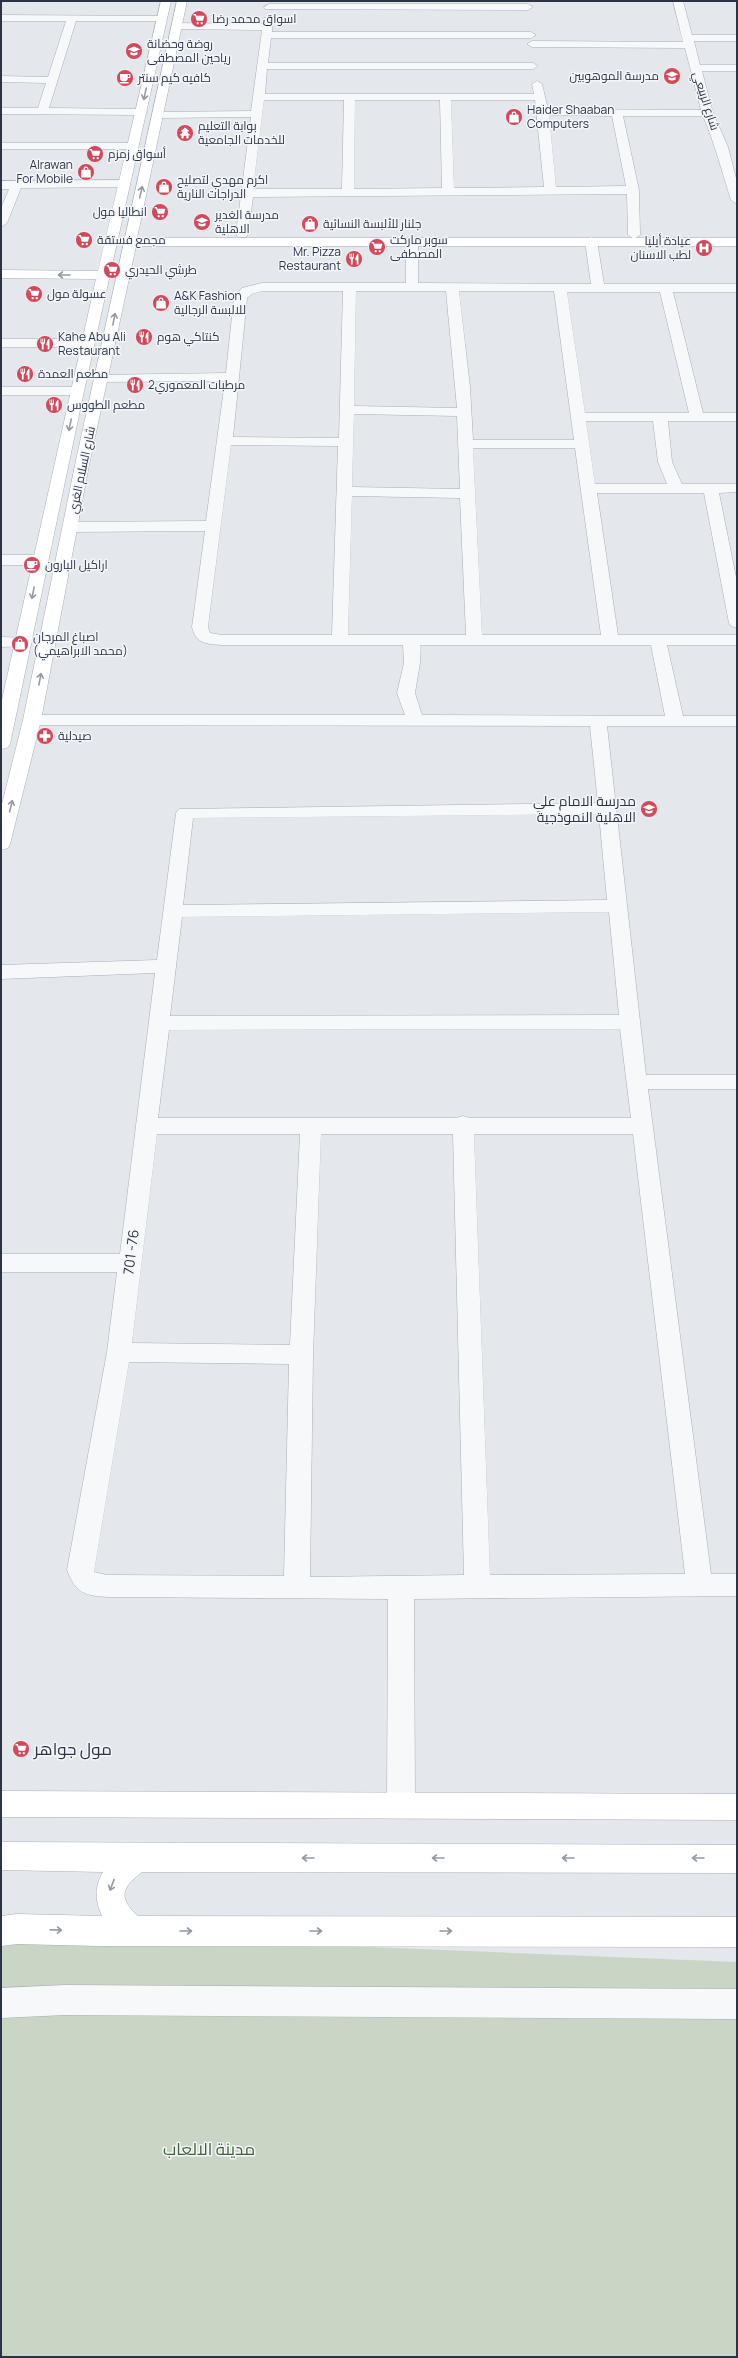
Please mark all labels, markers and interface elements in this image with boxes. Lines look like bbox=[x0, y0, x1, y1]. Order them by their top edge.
supermarket icon: اسواق محمد رضا bbox=[189, 9, 209, 29]
place label: اسواق محمد رضا bbox=[212, 10, 296, 27]
place label: روضة وحضانة رياحين المصطفى bbox=[147, 35, 231, 66]
school or university icon: روضة وحضانة رياحين المصطفى bbox=[124, 41, 144, 61]
school or university icon: مدرسة الموهوبين bbox=[662, 66, 682, 86]
place label: مدرسة الموهوبين bbox=[569, 67, 659, 84]
cafe icon: كافيه كيم سنتر bbox=[115, 68, 135, 88]
place label: كافيه كيم سنتر bbox=[137, 69, 211, 86]
street label: شارع الربيعي bbox=[687, 69, 724, 133]
one-way arrow bbox=[141, 87, 149, 100]
place label: Haider Shaaban Computers bbox=[527, 101, 614, 132]
shop icon: Haider Shaaban Computers bbox=[504, 107, 524, 127]
place label: بوابة التعليم للخدمات الجامعية bbox=[198, 117, 285, 148]
temple icon: بوابة التعليم للخدمات الجامعية bbox=[175, 123, 195, 143]
supermarket icon: أسواق زمزم bbox=[85, 144, 105, 164]
place label: أسواق زمزم bbox=[108, 145, 166, 162]
place label: Alrawan For Mobile bbox=[16, 156, 73, 187]
shop icon: Alrawan For Mobile bbox=[76, 162, 96, 182]
place label: اكرم مهدي لتصليح الدراجات النارية bbox=[177, 171, 268, 202]
shop icon: اكرم مهدي لتصليح الدراجات النارية bbox=[154, 177, 174, 197]
one-way arrow bbox=[138, 186, 145, 199]
supermarket icon: انطاليا مول bbox=[150, 202, 170, 222]
place label: انطاليا مول bbox=[93, 203, 147, 220]
place label: مدرسة الغدير الاهلية bbox=[214, 206, 279, 237]
school or university icon: مدرسة الغدير الاهلية bbox=[192, 212, 212, 232]
shop icon: جلنار للألبسة النسائية bbox=[300, 214, 320, 234]
place label: جلنار للألبسة النسائية bbox=[323, 215, 421, 232]
supermarket icon: مجمع فستقة bbox=[74, 230, 94, 250]
place label: مجمع فستقة bbox=[97, 231, 166, 248]
place label: سوبر ماركت المصطفى bbox=[390, 231, 448, 262]
place label: عيادة أيليا لطب الاسنان bbox=[631, 232, 691, 263]
supermarket icon: سوبر ماركت المصطفى bbox=[367, 237, 387, 257]
hospital icon: عيادة أيليا لطب الاسنان bbox=[694, 238, 714, 258]
place label: Mr. Pizza Restaurant bbox=[279, 243, 341, 274]
restaurant icon: Mr. Pizza Restaurant bbox=[344, 249, 364, 269]
supermarket icon: طرشي الحيدري bbox=[102, 260, 122, 280]
place label: طرشي الحيدري bbox=[125, 261, 197, 280]
one-way arrow bbox=[58, 271, 71, 279]
supermarket icon: عسولة مول bbox=[24, 284, 44, 304]
place label: عسولة مول bbox=[47, 285, 107, 302]
place label: A&K Fashion للالبسة الرجالية bbox=[174, 287, 246, 318]
shop icon: A&K Fashion للالبسة الرجالية bbox=[151, 293, 171, 313]
one-way arrow bbox=[111, 313, 119, 326]
restaurant icon: كنتاكي هوم bbox=[134, 327, 154, 347]
place label: Kahe Abu Ali Restaurant bbox=[58, 328, 126, 359]
place label: كنتاكي هوم bbox=[157, 328, 220, 347]
restaurant icon: Kahe Abu Ali Restaurant bbox=[35, 334, 55, 354]
restaurant icon: مطعم العمدة bbox=[15, 364, 35, 384]
place label: مطعم العمدة bbox=[38, 365, 108, 382]
restaurant icon: مرطبات المعموري2 bbox=[125, 375, 145, 395]
place label: مرطبات المعموري2 bbox=[148, 376, 245, 395]
restaurant icon: مطعم الطووس bbox=[44, 395, 64, 415]
place label: مطعم الطووس bbox=[67, 396, 145, 413]
one-way arrow bbox=[65, 418, 73, 431]
street label: شارع السلام الغري bbox=[64, 425, 101, 516]
cafe icon: اراكيل البارون bbox=[22, 555, 42, 575]
place label: اراكيل البارون bbox=[45, 556, 108, 573]
one-way arrow bbox=[29, 586, 37, 599]
place label: اصباغ المرجان (محمد الابراهيمي) bbox=[33, 628, 128, 661]
shop icon: اصباغ المرجان (محمد الابراهيمي) bbox=[10, 634, 30, 654]
one-way arrow bbox=[37, 673, 45, 686]
pharmacy icon: صيدلية bbox=[35, 726, 55, 746]
place label: صيدلية bbox=[58, 727, 92, 744]
place label: مدرسة الامام علي الاهلية النموذجية bbox=[533, 791, 636, 826]
school or university icon: مدرسة الامام علي الاهلية النموذجية bbox=[639, 799, 659, 819]
one-way arrow bbox=[7, 800, 15, 813]
street label: 701 -76 bbox=[118, 1228, 143, 1276]
place label: مول جواهر bbox=[33, 1737, 112, 1760]
supermarket icon: مول جواهر bbox=[11, 1739, 31, 1759]
one-way arrow bbox=[302, 1854, 315, 1862]
one-way arrow bbox=[432, 1854, 445, 1862]
one-way arrow bbox=[562, 1854, 575, 1862]
one-way arrow bbox=[692, 1854, 705, 1862]
one-way arrow bbox=[107, 1879, 115, 1891]
one-way arrow bbox=[49, 1926, 62, 1934]
one-way arrow bbox=[179, 1927, 192, 1935]
one-way arrow bbox=[309, 1927, 322, 1935]
one-way arrow bbox=[439, 1927, 452, 1935]
park label: مدينة الالعاب bbox=[163, 2137, 255, 2160]

